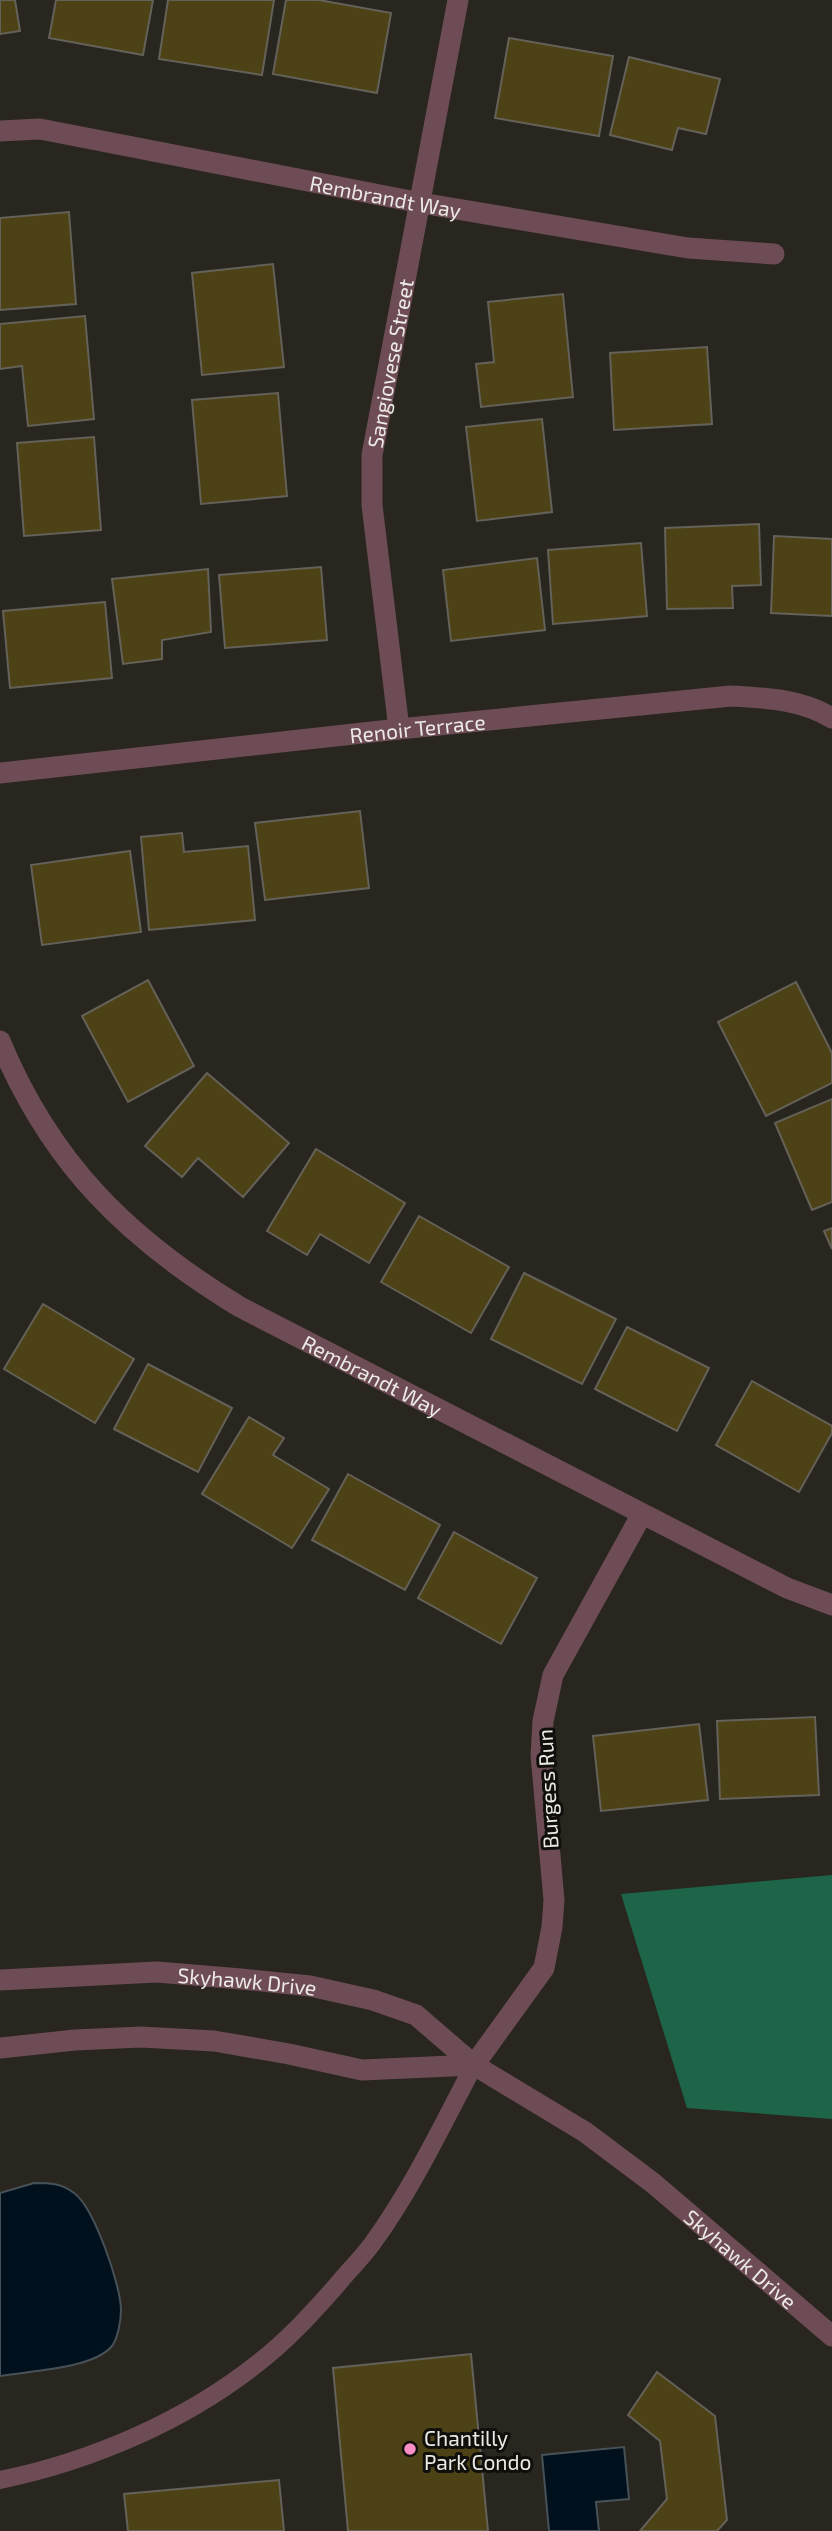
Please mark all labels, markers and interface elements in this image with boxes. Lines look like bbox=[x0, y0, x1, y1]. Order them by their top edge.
street label: Rembrandt Way bbox=[308, 169, 463, 222]
street label: Sangiovese Street bbox=[361, 277, 418, 450]
street label: Renoir Terrace bbox=[348, 708, 487, 747]
street label: Rembrandt Way bbox=[299, 1329, 446, 1421]
street label: Burgess Run bbox=[531, 1729, 563, 1849]
street label: Skyhawk Drive bbox=[177, 1961, 320, 2000]
street label: Skyhawk Drive bbox=[680, 2203, 802, 2313]
place label: Chantilly Park Condo bbox=[424, 2425, 531, 2474]
marker: Chantilly Park Condo bbox=[402, 2441, 418, 2457]

